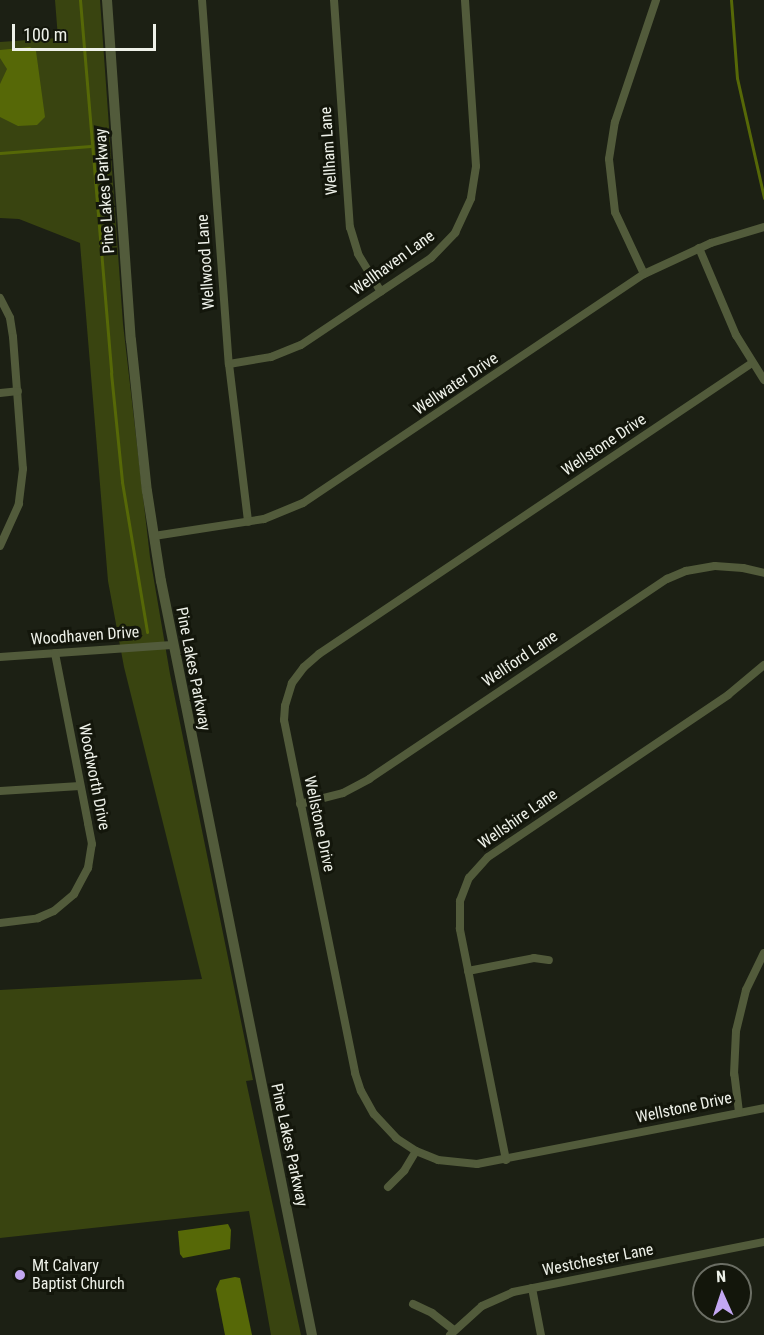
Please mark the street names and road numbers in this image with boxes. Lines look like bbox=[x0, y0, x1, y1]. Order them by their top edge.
street label: Wellham Lane bbox=[316, 106, 342, 196]
street label: Pine Lakes Parkway bbox=[91, 128, 119, 254]
street label: Wellwood Lane bbox=[193, 214, 219, 310]
street label: Wellhaven Lane bbox=[348, 226, 438, 300]
street label: Wellwater Drive bbox=[410, 349, 502, 419]
street label: Wellstone Drive bbox=[558, 410, 650, 480]
street label: Pine Lakes Parkway bbox=[172, 606, 214, 732]
street label: Woodhaven Drive bbox=[30, 623, 140, 649]
street label: Wellford Lane bbox=[479, 627, 561, 691]
street label: Woodworth Drive bbox=[74, 722, 114, 832]
street label: Wellstone Drive bbox=[299, 774, 339, 874]
street label: Wellshire Lane bbox=[475, 785, 561, 853]
street label: Pine Lakes Parkway bbox=[267, 1082, 311, 1208]
street label: Wellstone Drive bbox=[634, 1088, 734, 1128]
street label: Westchester Lane bbox=[541, 1240, 655, 1280]

